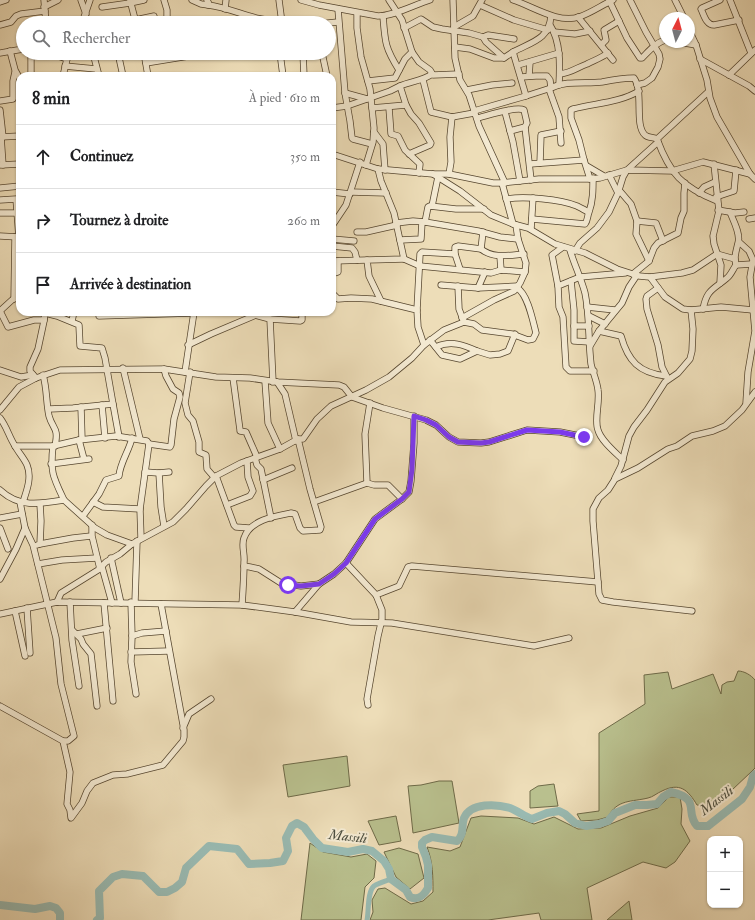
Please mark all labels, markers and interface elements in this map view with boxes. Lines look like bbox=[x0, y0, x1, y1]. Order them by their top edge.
north arrow bbox=[659, 12, 695, 48]
search box bbox=[16, 16, 336, 60]
icon: search bbox=[30, 27, 52, 49]
text: Rechercher bbox=[62, 29, 130, 48]
text: 8 min bbox=[32, 88, 70, 109]
text: À pied · 610 m bbox=[249, 90, 320, 106]
icon: ahead bbox=[32, 146, 54, 168]
text: Continuez bbox=[70, 147, 134, 166]
text: 350 m bbox=[290, 149, 320, 165]
icon: right bbox=[32, 210, 54, 232]
text: Tournez à droite bbox=[70, 211, 169, 230]
text: 260 m bbox=[287, 213, 320, 229]
icon: arrive bbox=[32, 274, 54, 296]
text: Arrivée à destination bbox=[70, 275, 191, 294]
route end bbox=[575, 428, 593, 446]
route start bbox=[279, 576, 297, 594]
water label: Massili bbox=[695, 782, 737, 820]
water label: Massili bbox=[327, 826, 368, 847]
map controls bbox=[707, 836, 743, 908]
button: + bbox=[707, 836, 743, 872]
button: − bbox=[707, 872, 743, 908]

